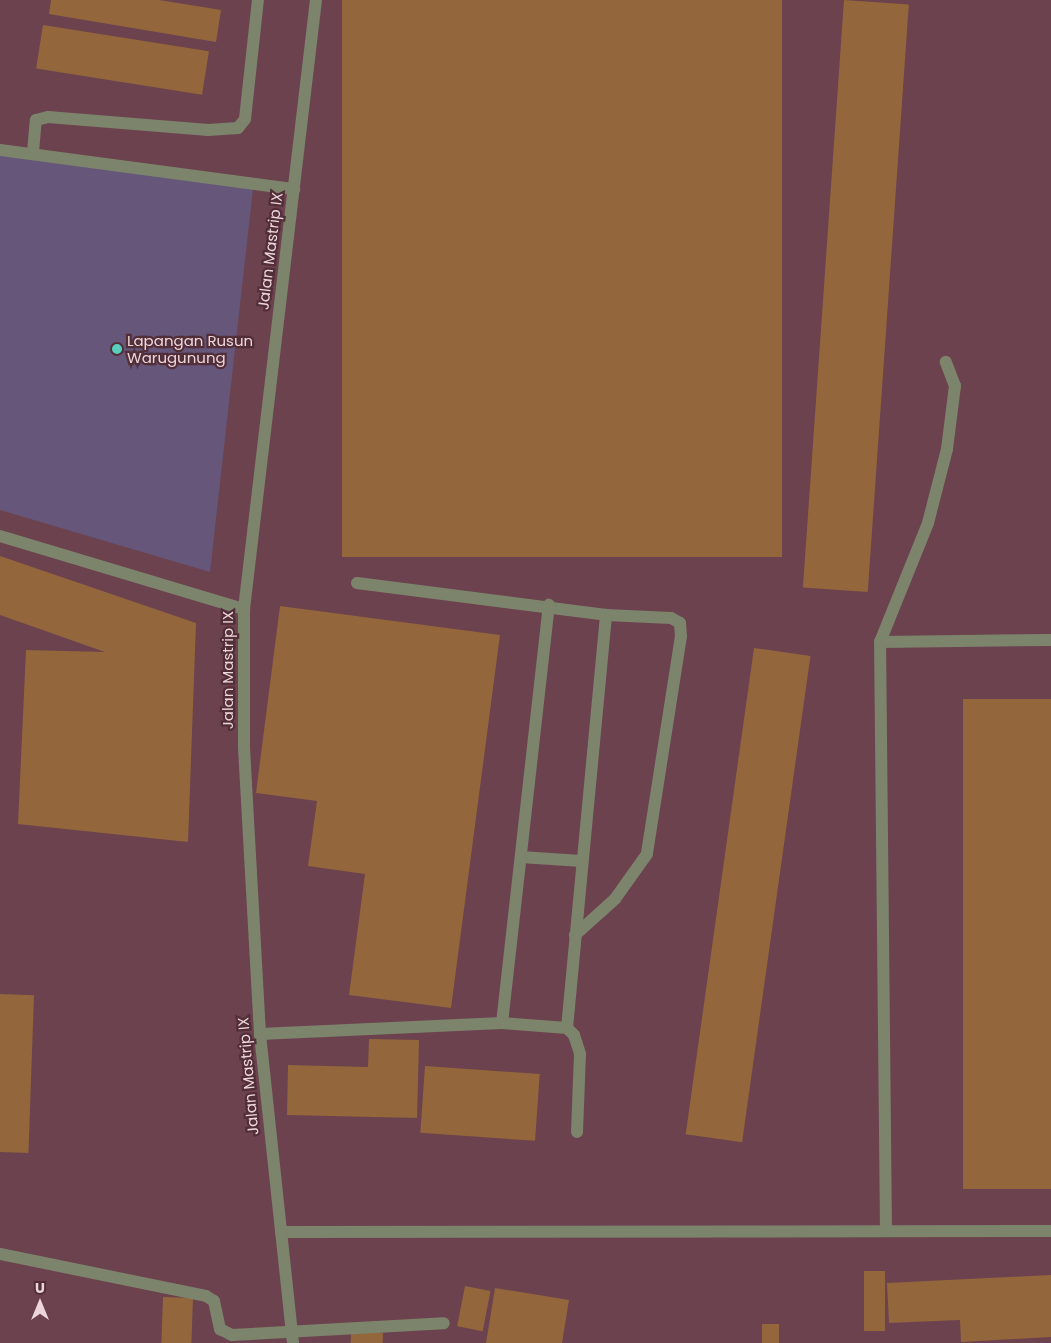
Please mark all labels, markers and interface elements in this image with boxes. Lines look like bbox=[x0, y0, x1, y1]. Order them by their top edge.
street label: Jalan Mastrip IX bbox=[254, 191, 286, 311]
place label: Lapangan Rusun Warugunung bbox=[127, 331, 253, 366]
marker: Lapangan Rusun Warugunung bbox=[111, 343, 123, 355]
street label: Jalan Mastrip IX bbox=[219, 611, 237, 729]
street label: Jalan Mastrip IX bbox=[234, 1016, 262, 1136]
north arrow bbox=[15, 1278, 65, 1328]
text: U bbox=[35, 1278, 45, 1298]

